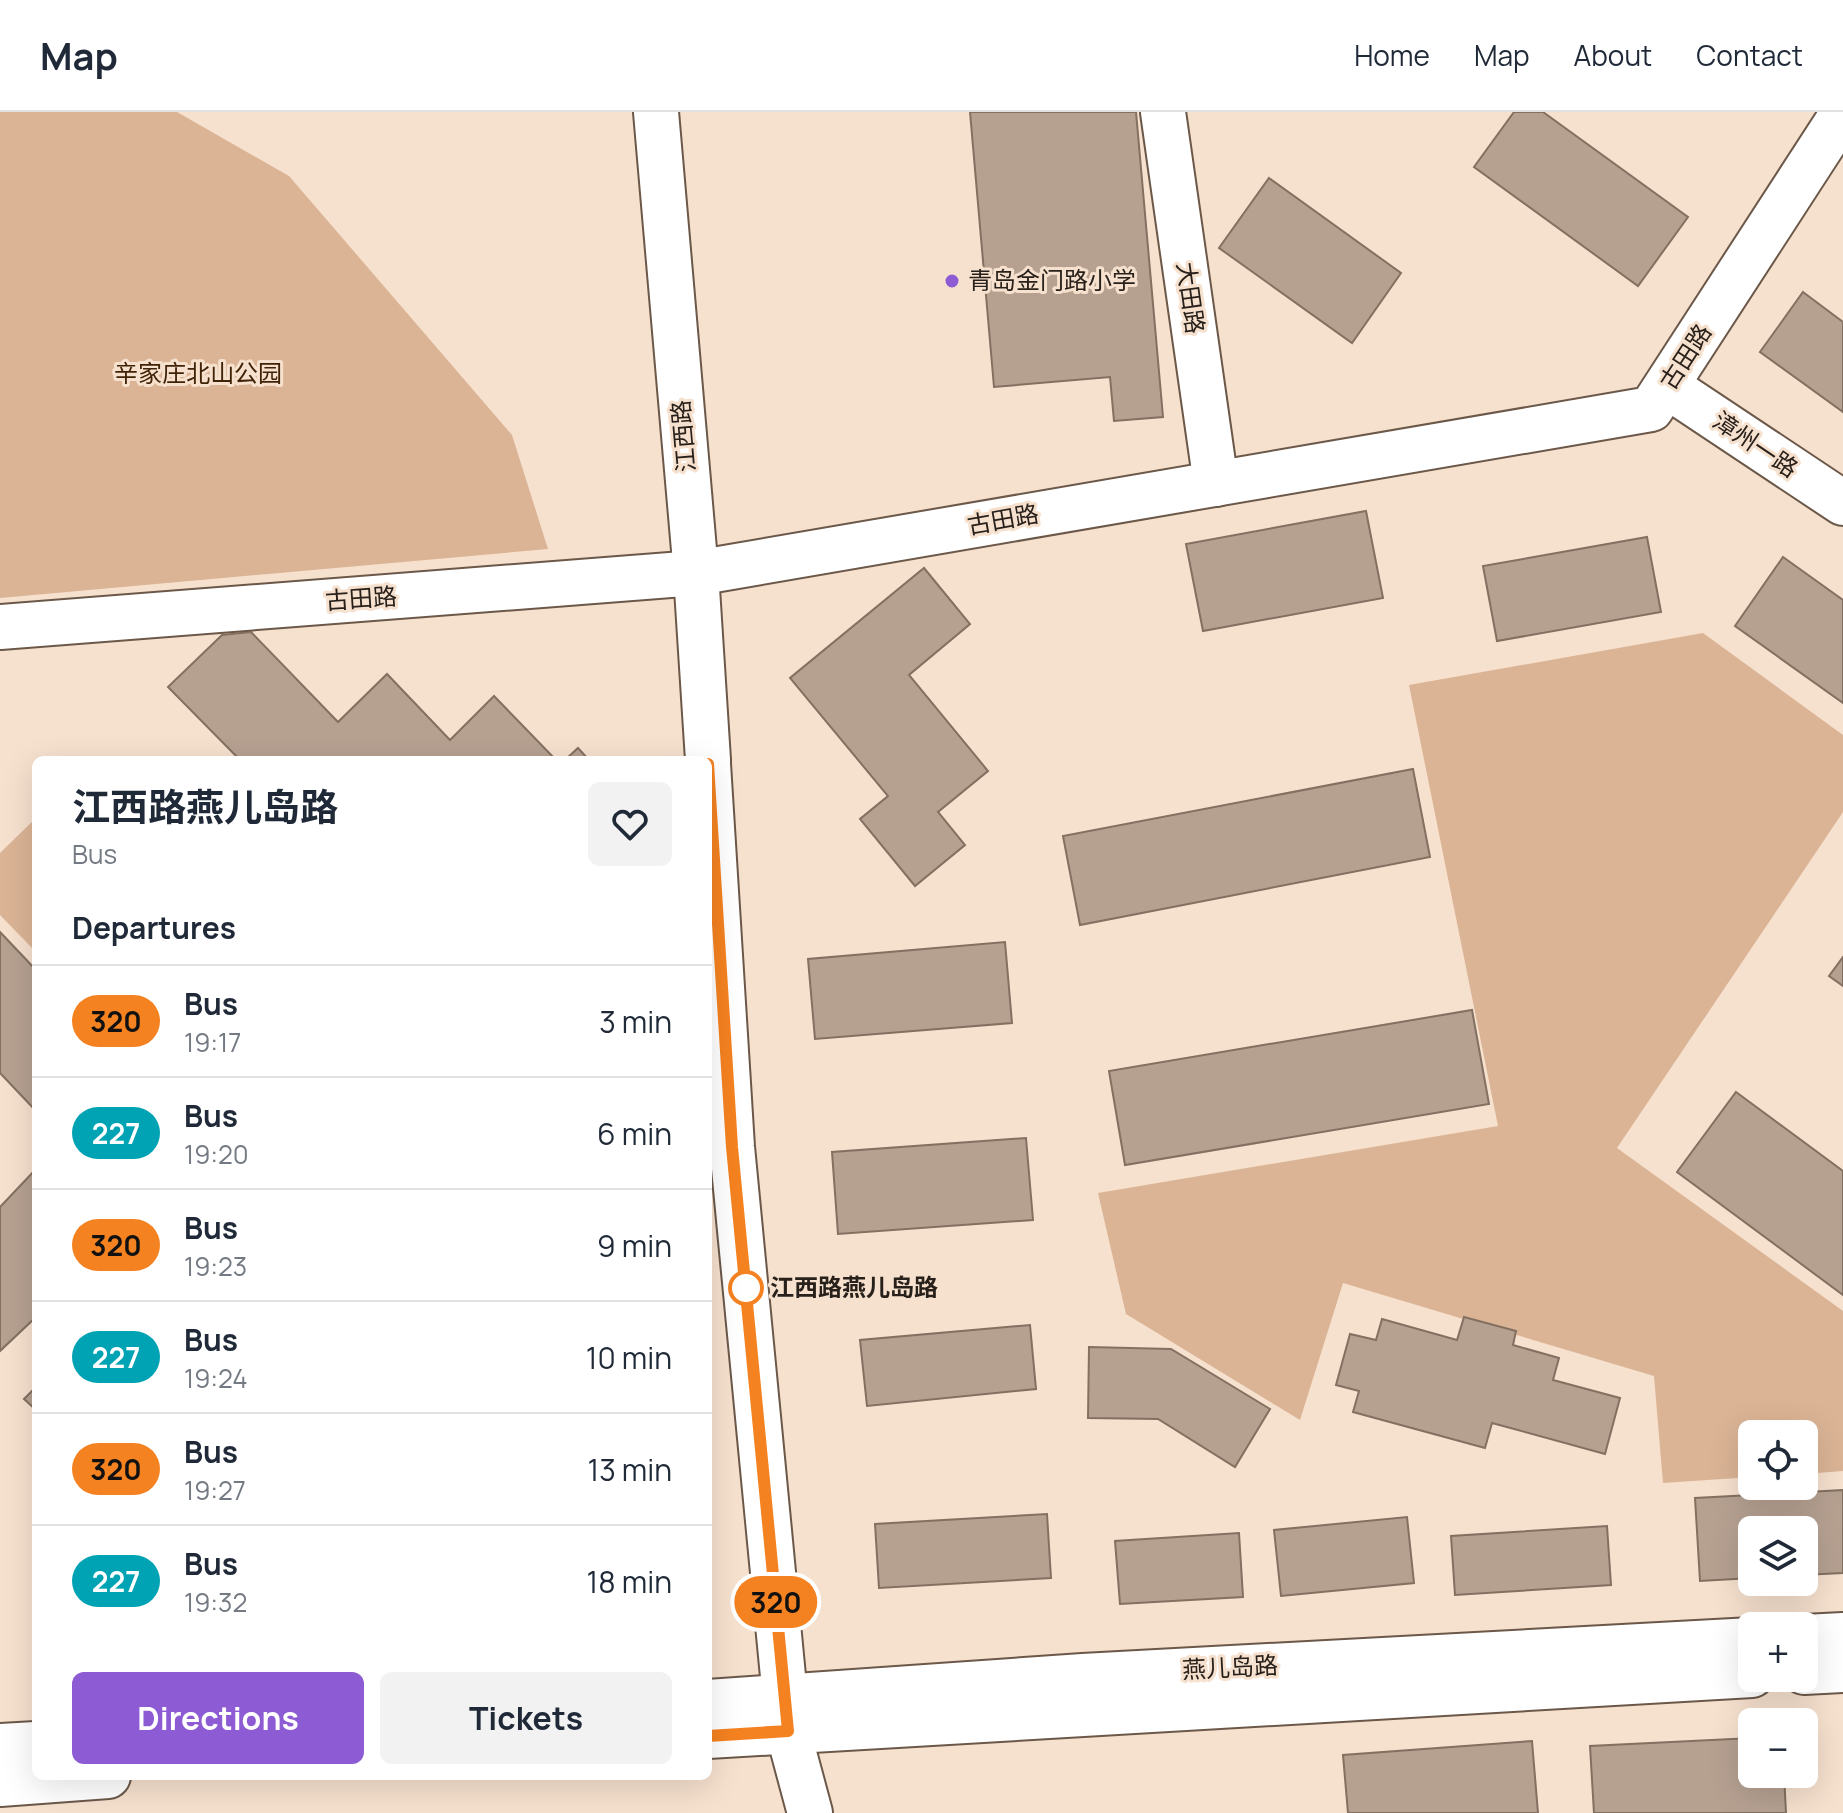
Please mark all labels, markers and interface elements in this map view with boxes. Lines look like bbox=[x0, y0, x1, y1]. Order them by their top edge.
text: Map bbox=[40, 29, 118, 81]
text: Home bbox=[1354, 36, 1430, 74]
text: Map bbox=[1474, 36, 1530, 74]
text: About bbox=[1574, 36, 1652, 74]
text: Contact bbox=[1696, 36, 1803, 74]
street label: 大田路 bbox=[1170, 260, 1213, 336]
place label: 青岛金门路小学 bbox=[968, 263, 1136, 296]
marker: 青岛金门路小学 bbox=[943, 272, 961, 290]
street label: 古田路 bbox=[1651, 317, 1718, 395]
park label: 辛家庄北山公园 bbox=[114, 356, 282, 389]
street label: 江西路 bbox=[663, 399, 702, 473]
street label: 漳州一路 bbox=[1707, 403, 1805, 484]
street label: 古田路 bbox=[964, 496, 1041, 541]
street label: 古田路 bbox=[324, 579, 398, 616]
text: 江西路燕儿岛路 bbox=[72, 780, 338, 832]
button: heart bbox=[588, 782, 672, 866]
text: Bus bbox=[72, 836, 117, 872]
text: Departures bbox=[72, 907, 236, 948]
text: Bus bbox=[184, 983, 238, 1024]
text: 3 min bbox=[599, 1001, 672, 1042]
text: 320 bbox=[90, 1002, 142, 1040]
text: 19:17 bbox=[184, 1024, 241, 1060]
text: Bus bbox=[184, 1095, 238, 1136]
text: 6 min bbox=[597, 1113, 672, 1154]
text: 227 bbox=[92, 1114, 140, 1152]
text: 19:20 bbox=[184, 1136, 249, 1172]
text: Bus bbox=[184, 1207, 238, 1248]
text: 9 min bbox=[597, 1225, 672, 1266]
text: 320 bbox=[90, 1226, 142, 1264]
text: 19:23 bbox=[184, 1248, 247, 1284]
place label: 江西路燕儿岛路 bbox=[770, 1270, 938, 1303]
marker: 江西路燕儿岛路 bbox=[729, 1271, 763, 1305]
text: Bus bbox=[184, 1319, 238, 1360]
text: 10 min bbox=[586, 1337, 672, 1378]
text: 227 bbox=[92, 1338, 140, 1376]
text: 19:24 bbox=[184, 1360, 248, 1396]
map controls bbox=[1738, 1420, 1818, 1788]
button: locate bbox=[1738, 1420, 1818, 1500]
text: Bus bbox=[184, 1431, 238, 1472]
text: 13 min bbox=[587, 1449, 672, 1490]
text: 320 bbox=[90, 1450, 142, 1488]
text: 19:27 bbox=[184, 1472, 246, 1508]
button: layers bbox=[1738, 1516, 1818, 1596]
text: Bus bbox=[184, 1543, 238, 1584]
text: 18 min bbox=[587, 1561, 672, 1602]
text: 227 bbox=[92, 1562, 140, 1600]
line badge: 320 bbox=[730, 1576, 822, 1628]
text: 320 bbox=[750, 1583, 802, 1621]
text: 19:32 bbox=[184, 1584, 247, 1620]
button: + bbox=[1738, 1612, 1818, 1692]
street label: 燕儿岛路 bbox=[1181, 1648, 1279, 1685]
button: Directions bbox=[72, 1672, 364, 1764]
button: Tickets bbox=[380, 1672, 672, 1764]
button: − bbox=[1738, 1708, 1818, 1788]

